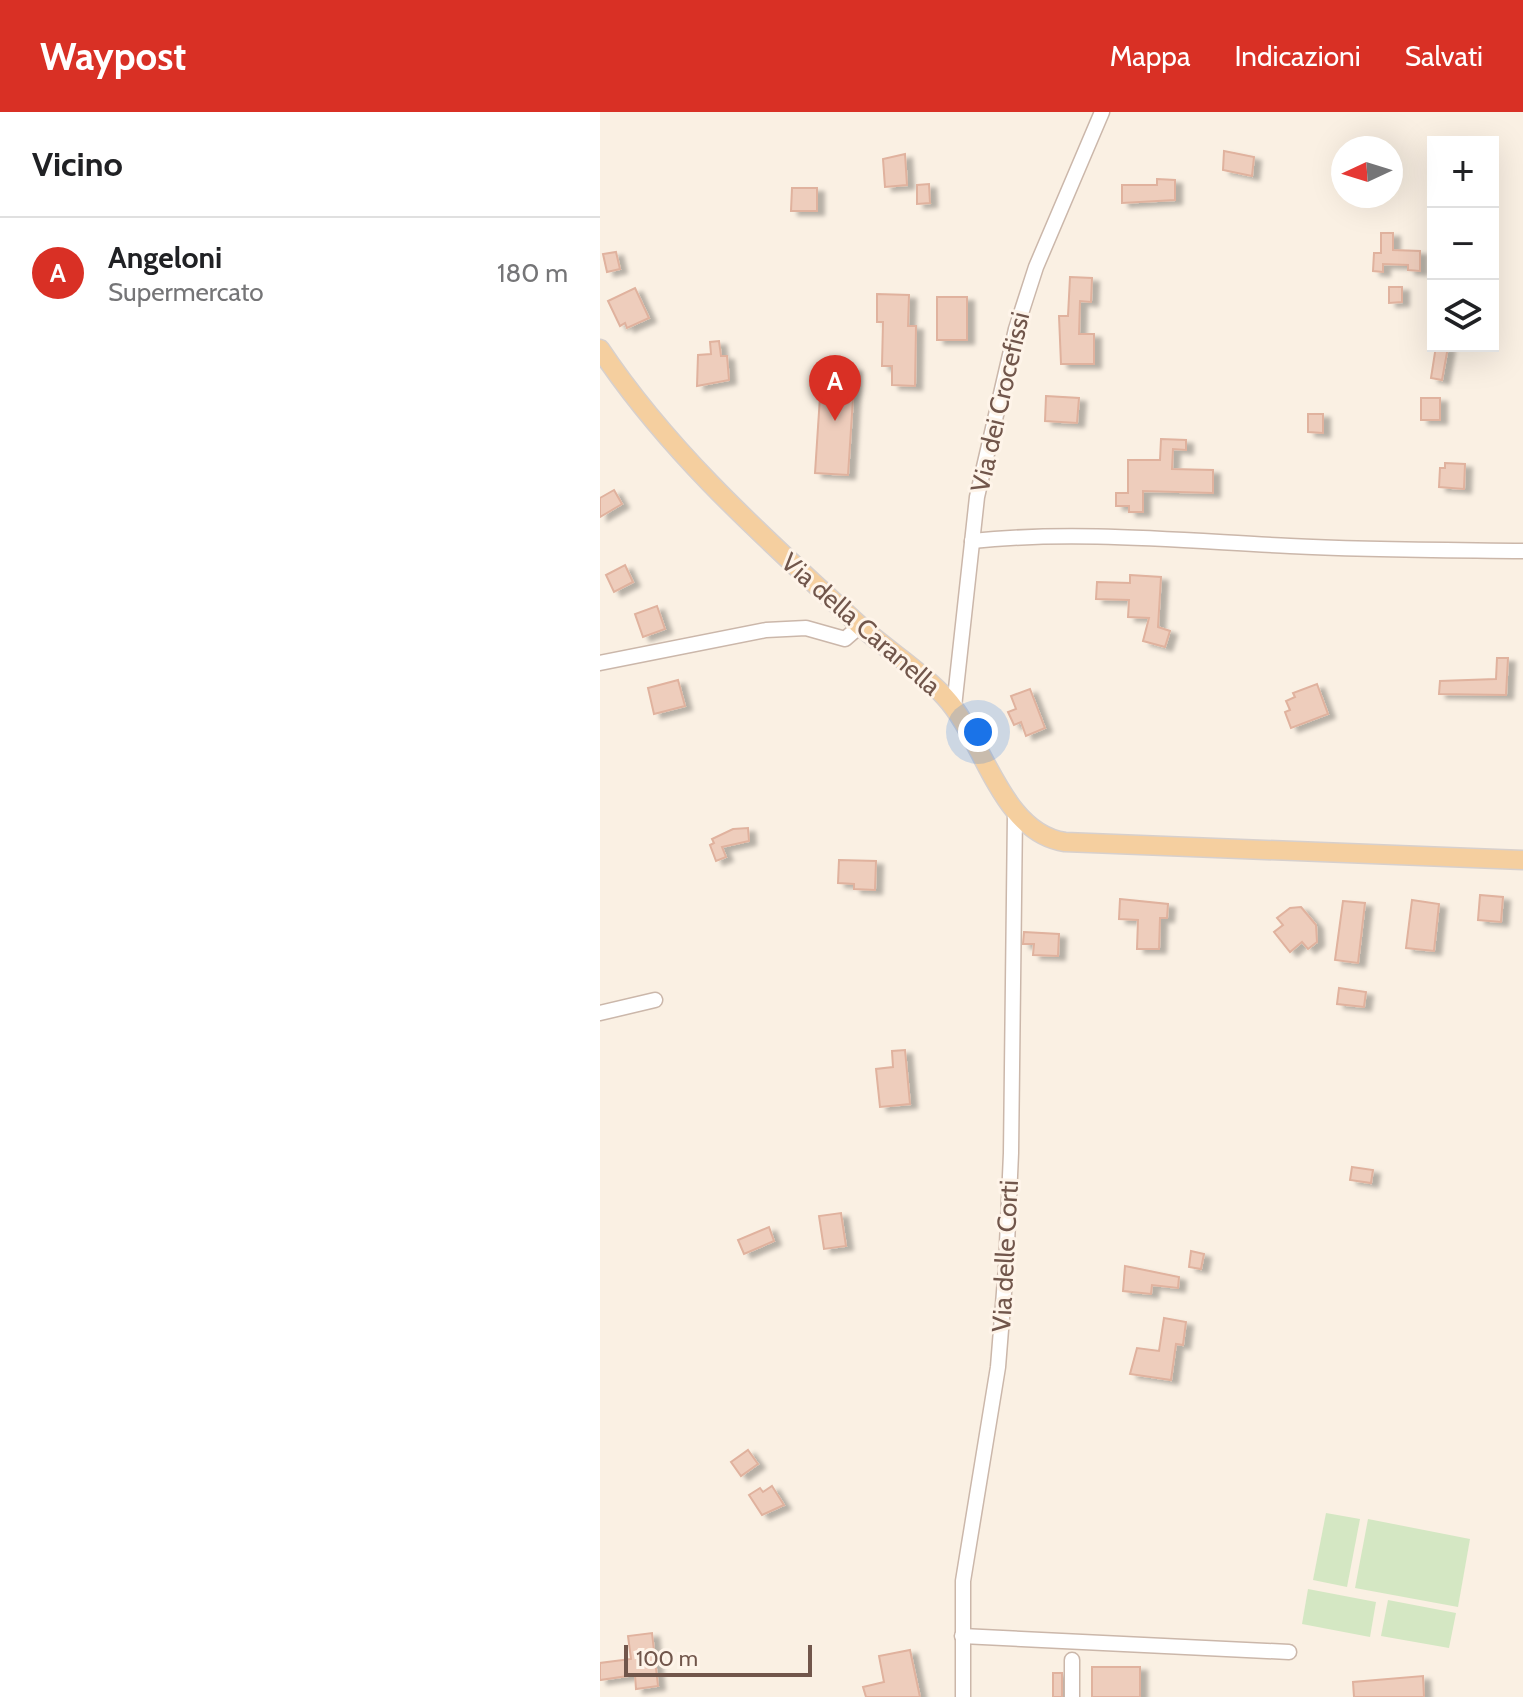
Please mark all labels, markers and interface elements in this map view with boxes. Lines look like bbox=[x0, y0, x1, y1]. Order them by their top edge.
text: Waypost bbox=[40, 33, 186, 80]
text: Mappa bbox=[1110, 39, 1190, 73]
text: Indicazioni bbox=[1234, 39, 1361, 73]
text: Salvati bbox=[1405, 39, 1483, 73]
north arrow bbox=[1331, 136, 1403, 208]
map controls bbox=[1427, 136, 1499, 352]
button: + bbox=[1427, 136, 1499, 208]
text: Vicino bbox=[32, 143, 123, 185]
button: − bbox=[1427, 208, 1499, 280]
text: Angeloni bbox=[108, 239, 222, 276]
text: A bbox=[50, 257, 66, 289]
text: 180 m bbox=[497, 257, 568, 289]
text: Supermercato bbox=[108, 276, 264, 308]
button: layers bbox=[1427, 280, 1499, 352]
street label: Via dei Crocefissi bbox=[964, 309, 1036, 495]
pin: A bbox=[809, 355, 861, 421]
street label: Via della Caranella bbox=[775, 546, 948, 702]
your location bbox=[958, 712, 998, 752]
street label: Via delle Corti bbox=[985, 1179, 1025, 1333]
scale bar bbox=[624, 1641, 812, 1677]
text: 100 m bbox=[636, 1645, 698, 1672]

